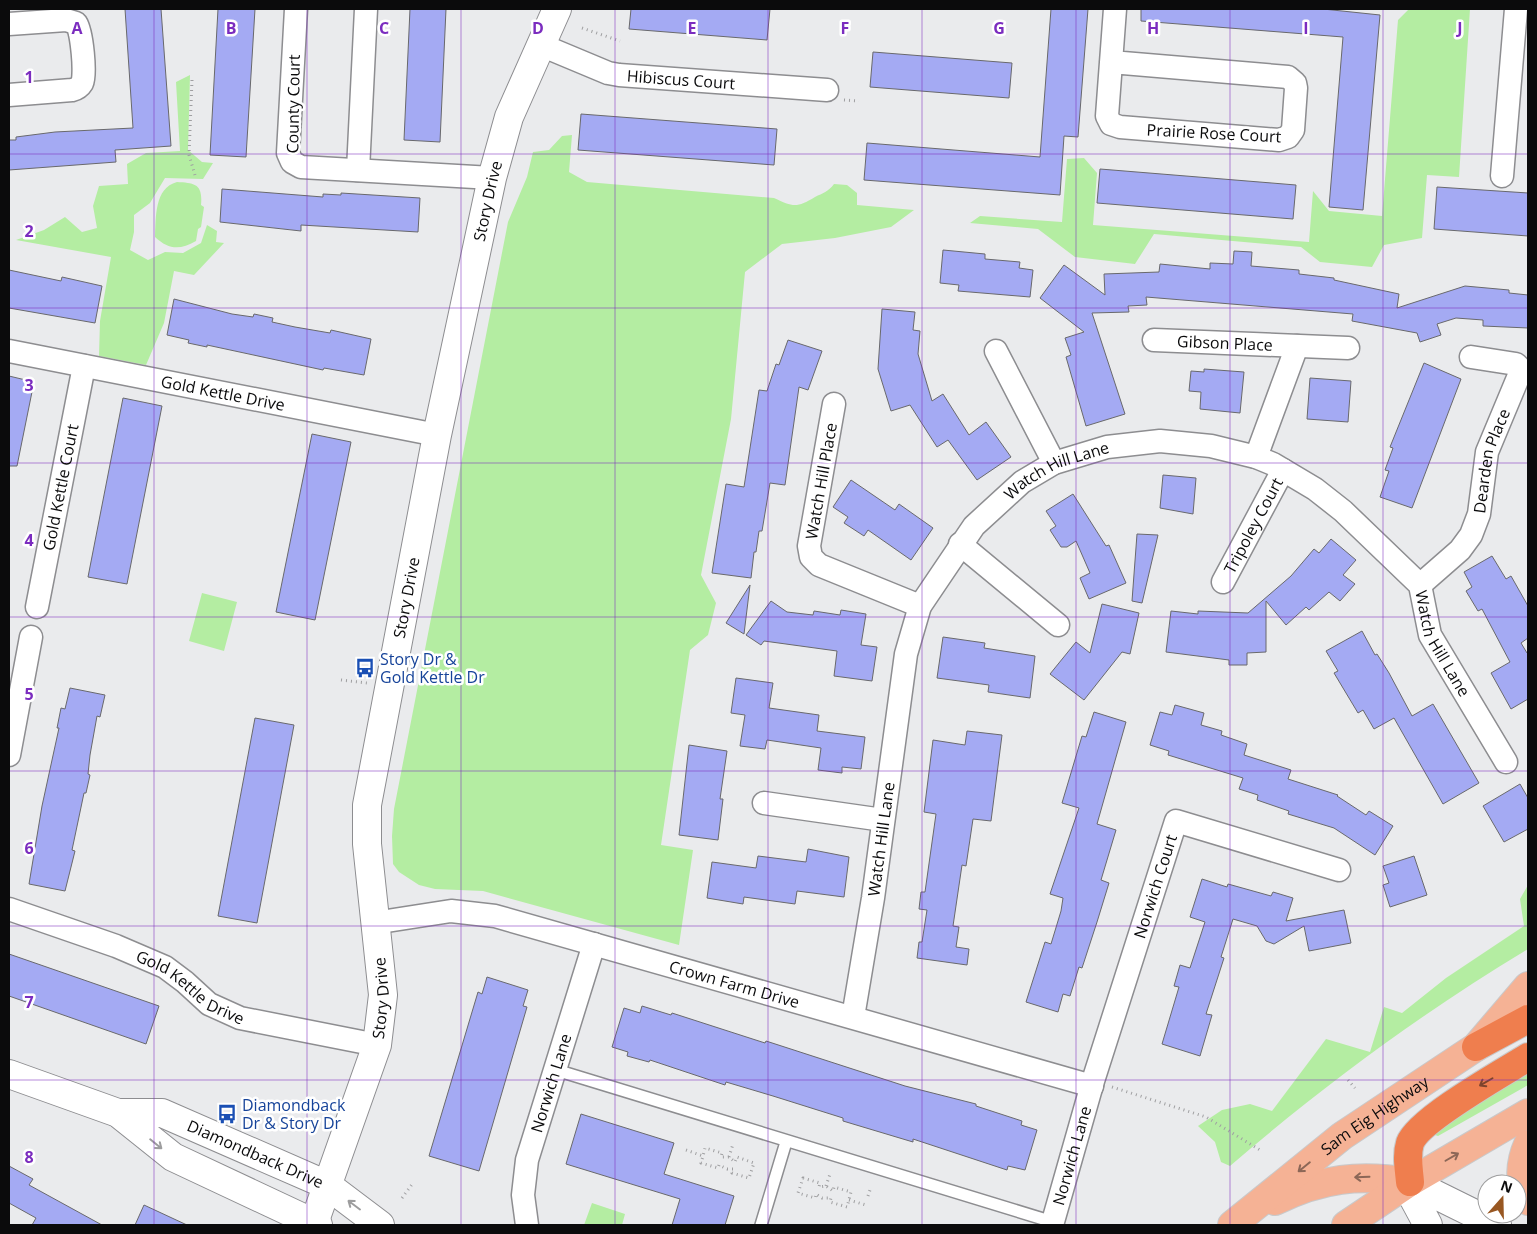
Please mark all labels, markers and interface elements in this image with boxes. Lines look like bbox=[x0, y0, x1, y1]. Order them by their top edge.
text: A bbox=[71, 17, 83, 39]
text: B bbox=[226, 17, 236, 39]
text: C bbox=[379, 17, 389, 39]
text: D bbox=[532, 17, 544, 39]
text: E bbox=[688, 17, 697, 39]
text: F bbox=[841, 17, 849, 39]
text: G bbox=[993, 17, 1005, 39]
text: H bbox=[1147, 17, 1159, 39]
text: I bbox=[1303, 17, 1309, 39]
text: J bbox=[1455, 17, 1463, 39]
street label: County Court bbox=[281, 54, 305, 154]
street label: Hibiscus Court bbox=[626, 65, 736, 94]
text: 1 bbox=[24, 66, 34, 88]
street label: Prairie Rose Court bbox=[1146, 118, 1282, 148]
street label: Story Drive bbox=[468, 158, 507, 243]
text: 2 bbox=[24, 220, 34, 242]
street label: Gibson Place bbox=[1177, 330, 1273, 356]
street label: Gold Kettle Drive bbox=[159, 370, 287, 416]
text: 3 bbox=[24, 374, 34, 396]
street label: Dearden Place bbox=[1468, 405, 1515, 515]
street label: Watch Hill Place bbox=[800, 421, 842, 541]
street label: Gold Kettle Court bbox=[37, 422, 83, 552]
street label: Watch Hill Lane bbox=[999, 436, 1112, 504]
street label: Tripoley Court bbox=[1219, 474, 1288, 577]
text: 4 bbox=[24, 529, 34, 551]
street label: Story Drive bbox=[388, 555, 425, 640]
street label: Watch Hill Lane bbox=[1410, 588, 1475, 701]
place label: Story Dr & Gold Kettle Dr bbox=[380, 648, 485, 688]
bus stop icon: Story Dr & Gold Kettle Dr bbox=[354, 657, 376, 679]
text: 5 bbox=[24, 683, 34, 705]
street label: Watch Hill Lane bbox=[862, 781, 900, 898]
street label: Norwich Court bbox=[1128, 831, 1182, 941]
text: 6 bbox=[24, 837, 34, 859]
street label: Gold Kettle Drive bbox=[133, 945, 248, 1030]
street label: Crown Farm Drive bbox=[667, 955, 802, 1013]
street label: Story Drive bbox=[367, 956, 394, 1040]
text: 7 bbox=[24, 991, 34, 1013]
street label: Norwich Lane bbox=[525, 1031, 577, 1135]
street label: Sam Eig Highway bbox=[1316, 1070, 1433, 1160]
one-way arrow bbox=[1480, 1078, 1494, 1088]
place label: Diamondback Dr & Story Dr bbox=[242, 1094, 346, 1134]
bus stop icon: Diamondback Dr & Story Dr bbox=[216, 1103, 238, 1125]
street label: Norwich Lane bbox=[1047, 1104, 1096, 1208]
street label: Diamondback Drive bbox=[184, 1114, 327, 1193]
one-way arrow bbox=[150, 1138, 163, 1149]
text: 8 bbox=[24, 1146, 34, 1168]
one-way arrow bbox=[1445, 1151, 1459, 1161]
one-way arrow bbox=[1298, 1161, 1311, 1172]
one-way arrow bbox=[1354, 1172, 1370, 1182]
north arrow bbox=[1477, 1174, 1527, 1224]
text: N bbox=[1498, 1175, 1515, 1197]
one-way arrow bbox=[348, 1199, 361, 1210]

